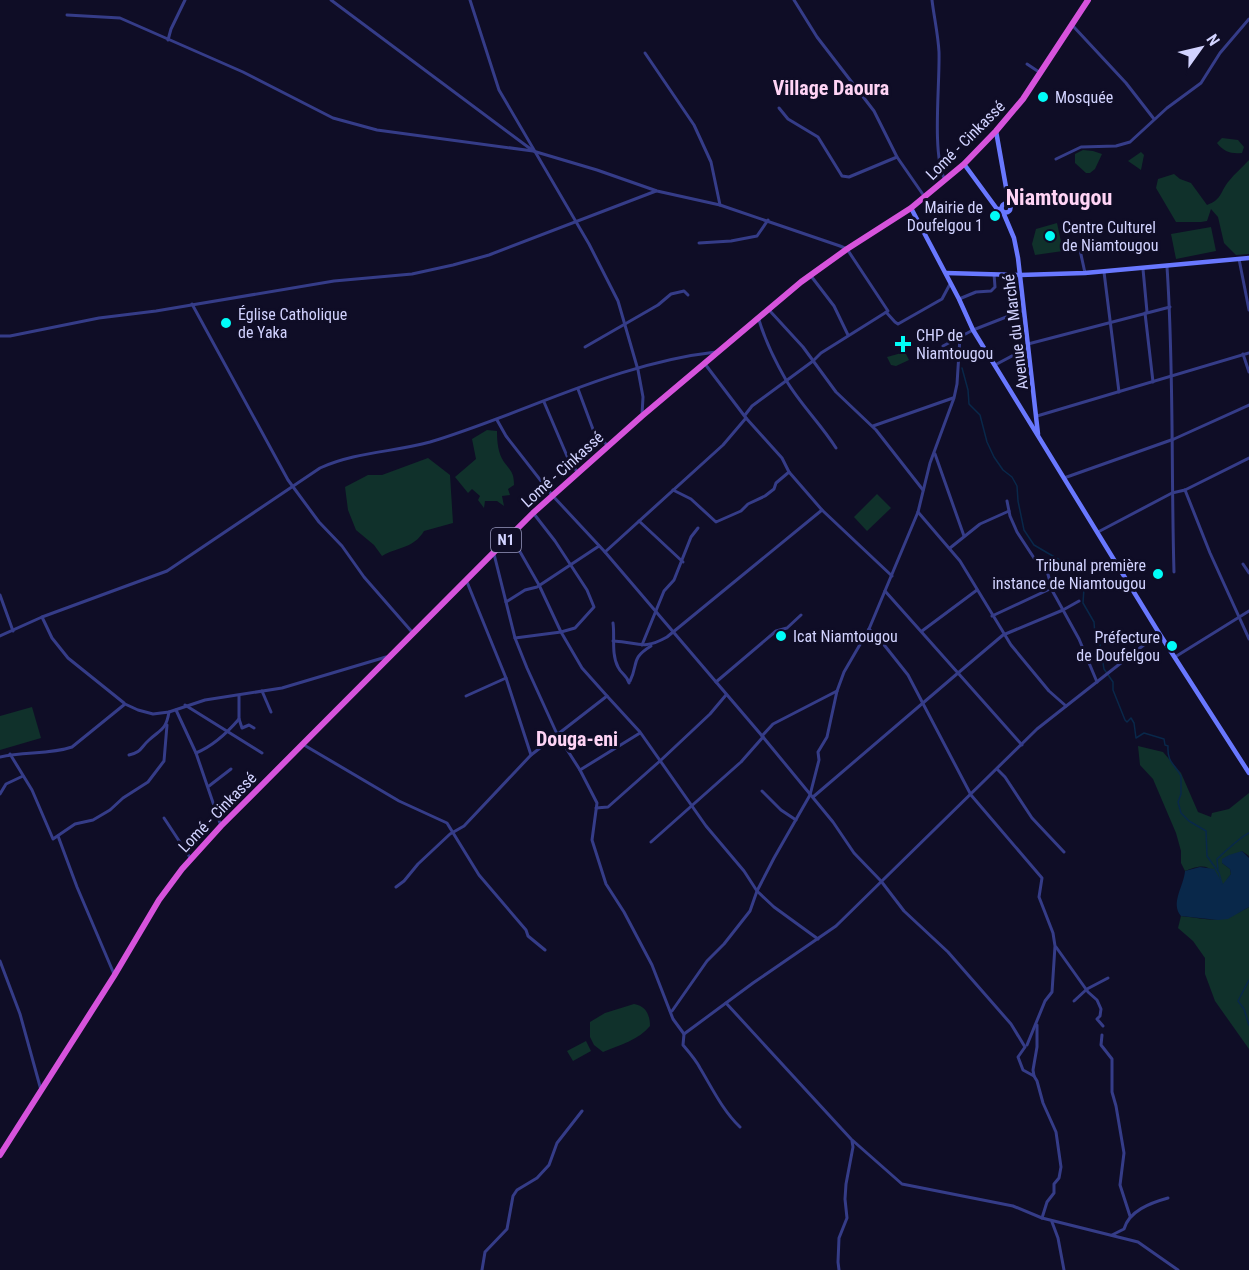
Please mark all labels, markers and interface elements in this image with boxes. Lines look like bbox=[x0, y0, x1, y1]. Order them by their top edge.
north arrow bbox=[1171, 18, 1231, 78]
text: N bbox=[1202, 31, 1224, 49]
district label: Village Daoura bbox=[773, 76, 889, 100]
place label: Mosquée bbox=[1055, 88, 1113, 107]
marker: Mosquée bbox=[1036, 90, 1050, 104]
street label: Lomé - Cinkassé bbox=[922, 97, 1009, 184]
district label: Niamtougou bbox=[1006, 185, 1112, 210]
place label: Mairie de Doufelgou 1 bbox=[907, 198, 983, 235]
marker: Mairie de Doufelgou 1 bbox=[988, 209, 1002, 223]
place label: Centre Culturel de Niamtougou bbox=[1062, 218, 1158, 255]
marker: Centre Culturel de Niamtougou bbox=[1043, 229, 1057, 243]
street label: Avenue du Marché bbox=[999, 273, 1032, 391]
place label: Église Catholique de Yaka bbox=[238, 305, 347, 342]
marker: Église Catholique de Yaka bbox=[219, 316, 233, 330]
place label: CHP de Niamtougou bbox=[916, 326, 993, 363]
marker: CHP de Niamtougou bbox=[894, 335, 912, 353]
street label: Lomé - Cinkassé bbox=[517, 428, 607, 511]
road number: N1 bbox=[491, 528, 521, 552]
place label: Tribunal première instance de Niamtougou bbox=[992, 556, 1146, 593]
marker: Tribunal première instance de Niamtougou bbox=[1151, 567, 1165, 581]
place label: Icat Niamtougou bbox=[793, 627, 898, 646]
place label: Préfecture de Doufelgou bbox=[1076, 628, 1160, 665]
marker: Icat Niamtougou bbox=[774, 629, 788, 643]
marker: Préfecture de Doufelgou bbox=[1165, 639, 1179, 653]
district label: Douga-eni bbox=[536, 727, 618, 751]
street label: Lomé - Cinkassé bbox=[174, 768, 260, 856]

